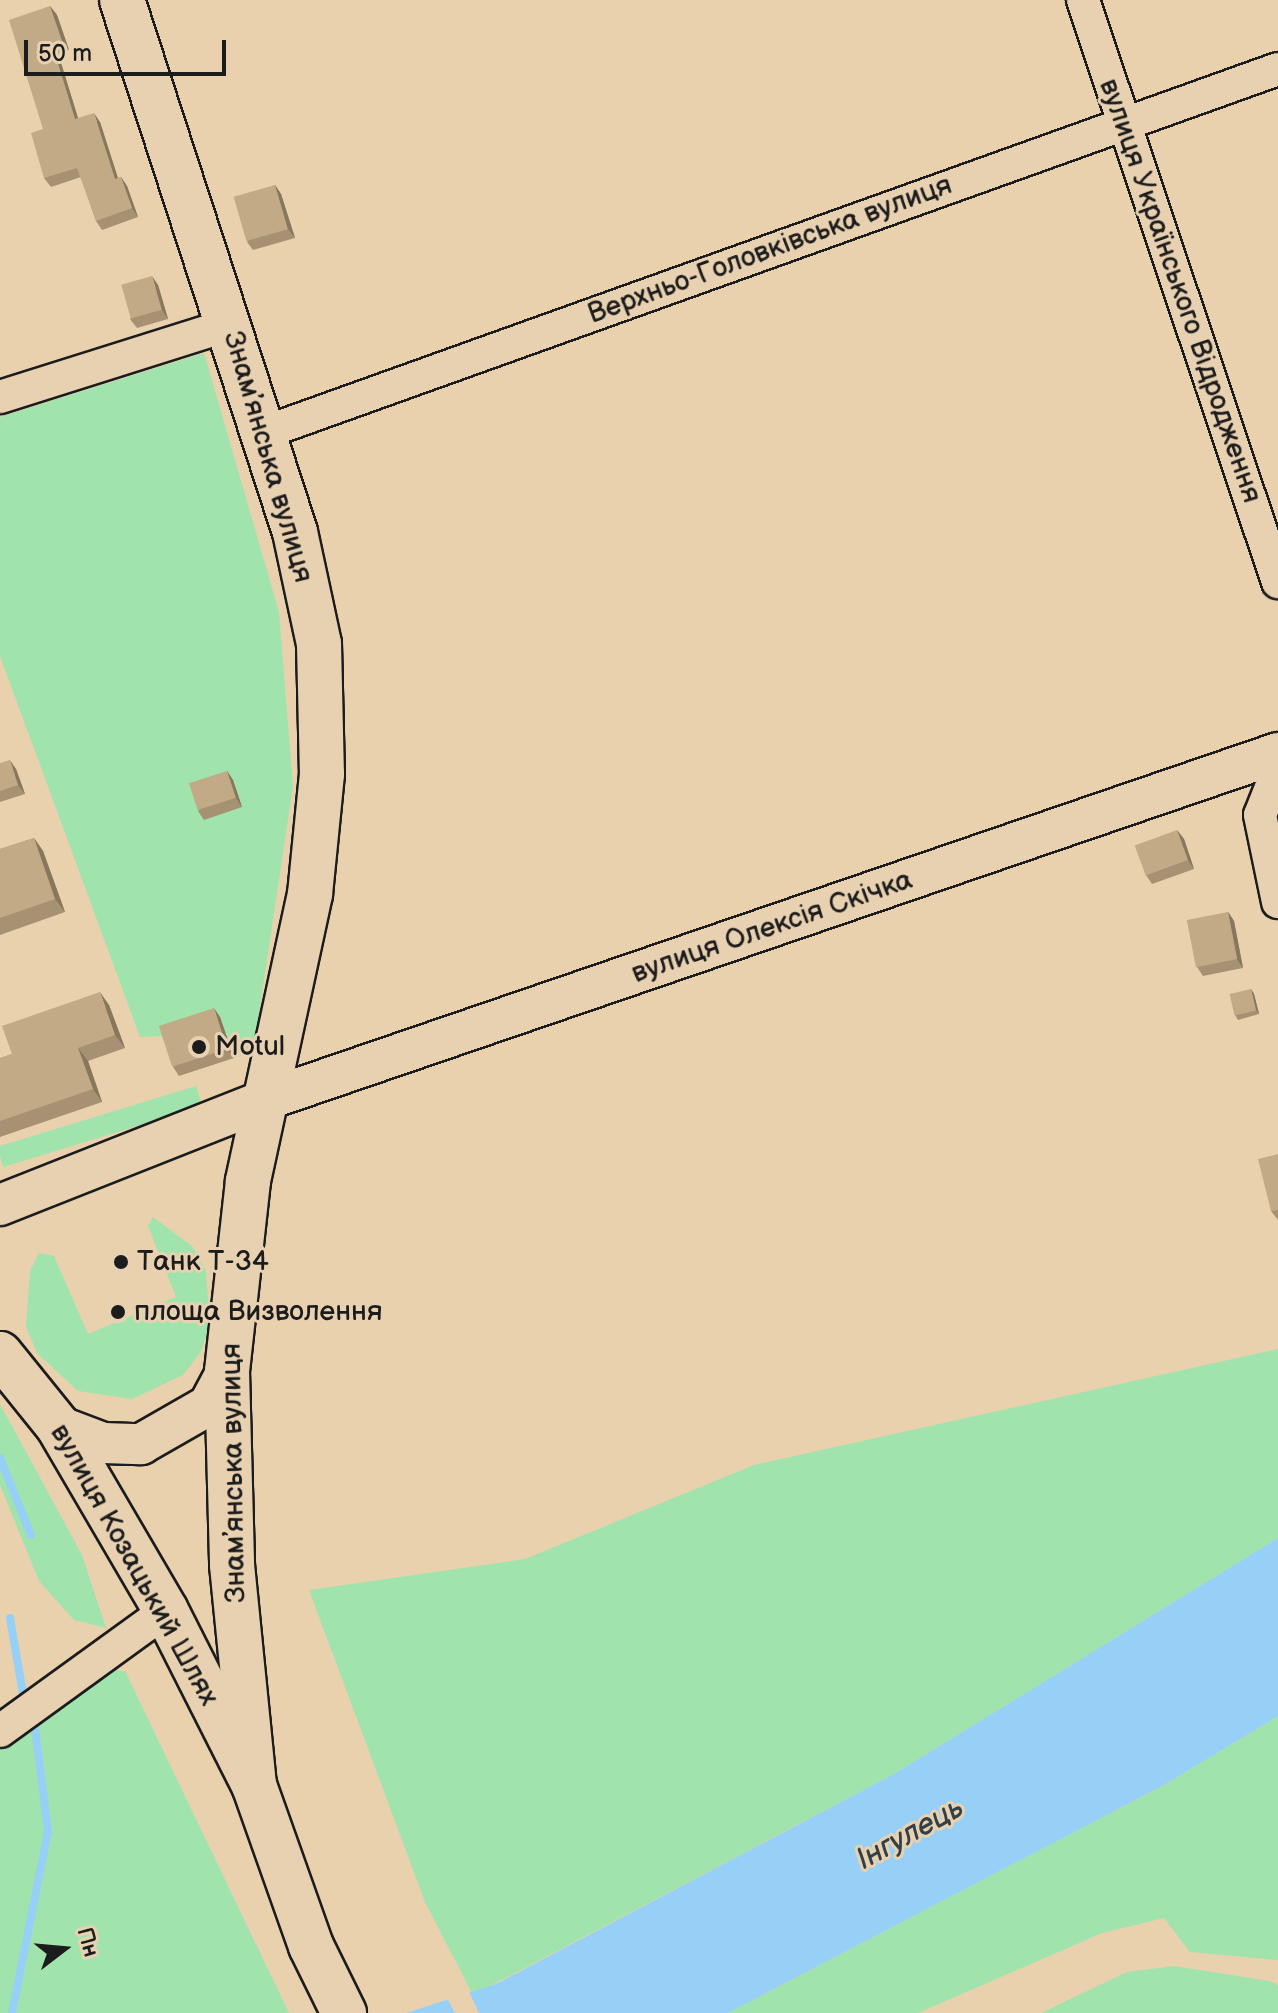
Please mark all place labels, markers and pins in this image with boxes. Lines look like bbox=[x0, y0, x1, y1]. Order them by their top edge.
place label: Motul bbox=[215, 1030, 285, 1064]
marker: Motul bbox=[190, 1038, 208, 1056]
place label: Танк Т-34 bbox=[137, 1245, 269, 1279]
marker: Танк Т-34 bbox=[112, 1253, 130, 1271]
place label: площа Визволення bbox=[134, 1295, 382, 1329]
marker: площа Визволення bbox=[109, 1303, 127, 1321]

